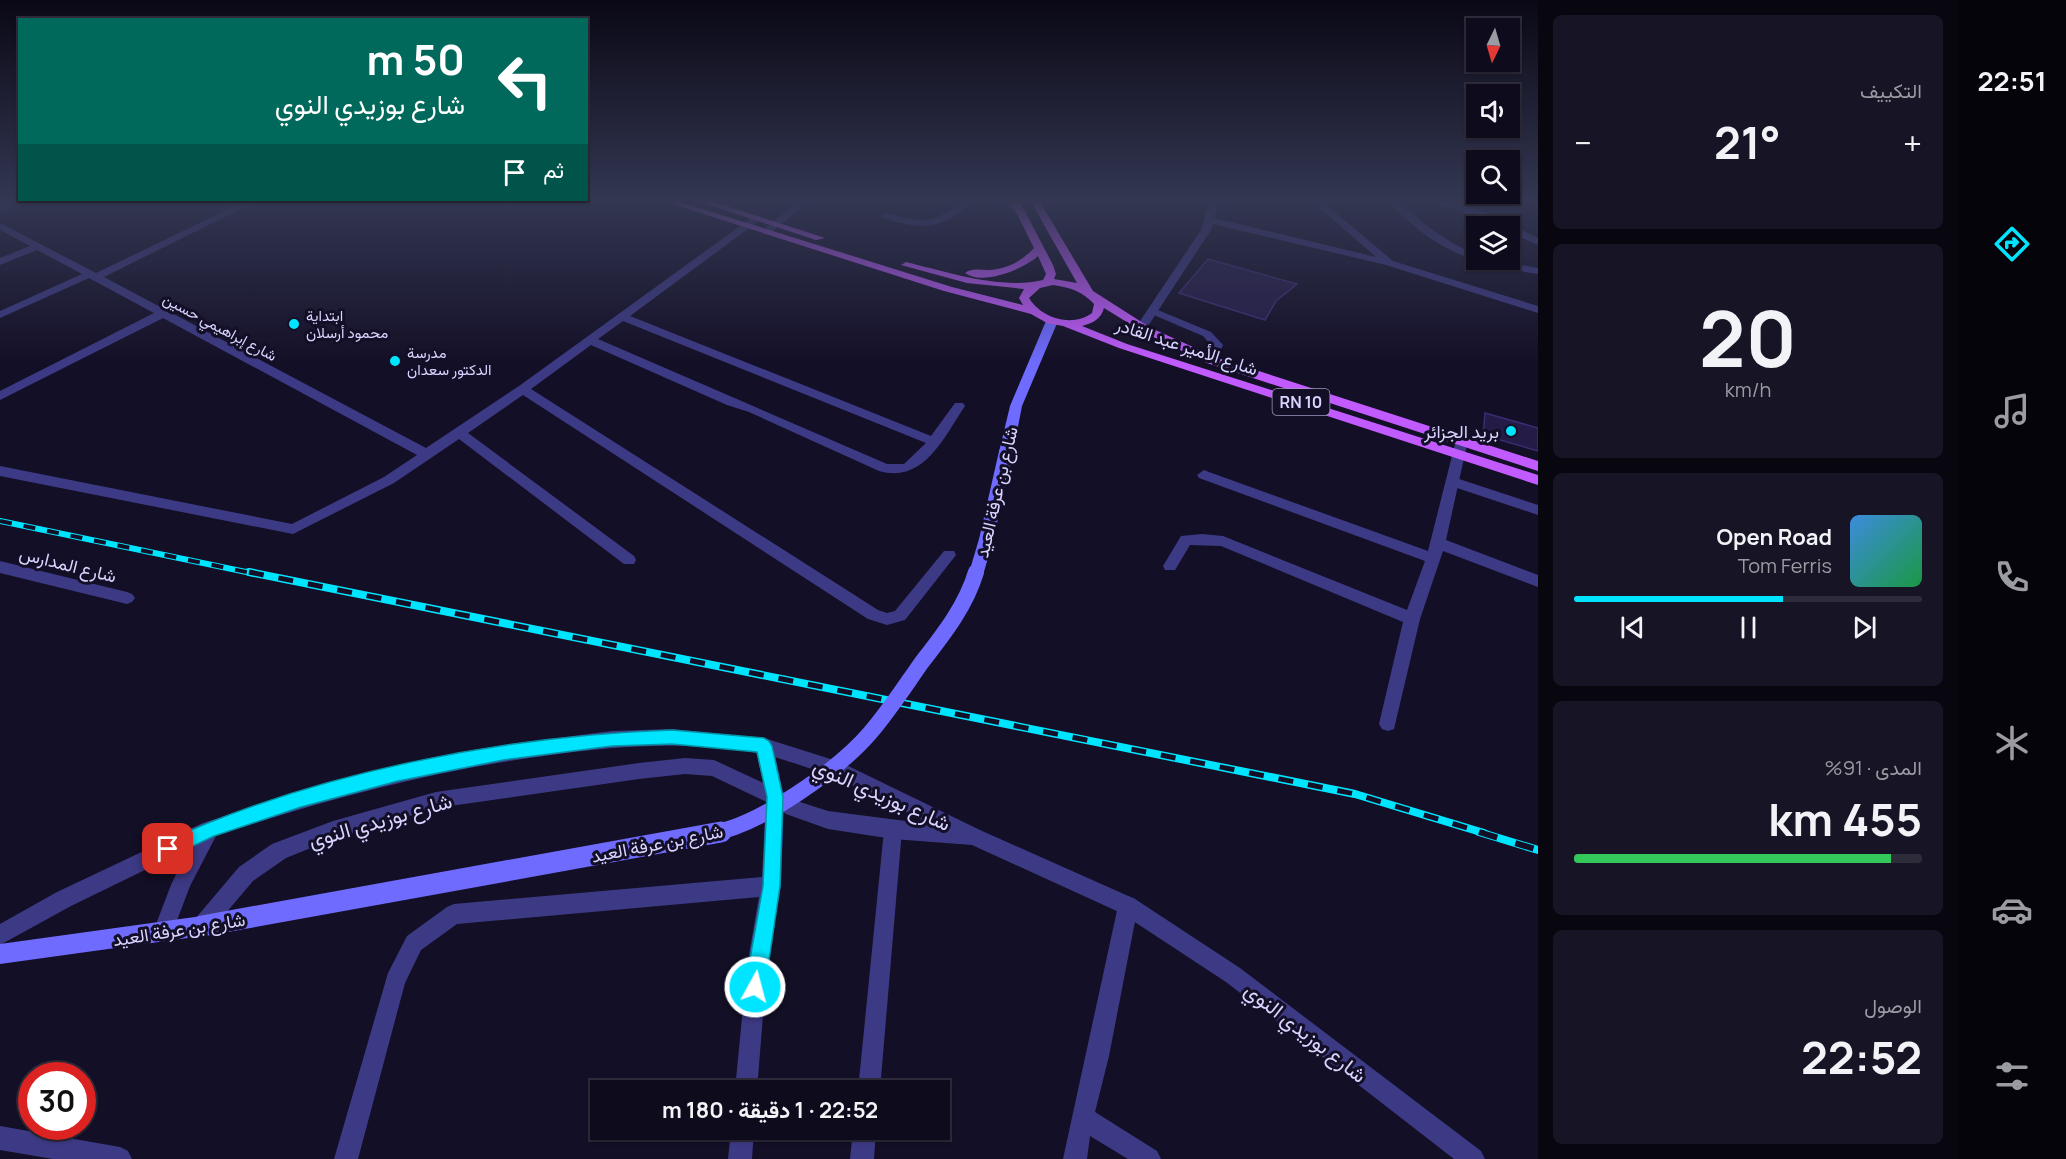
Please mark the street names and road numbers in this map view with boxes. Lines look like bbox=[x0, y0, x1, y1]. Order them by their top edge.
street label: شارع إبراهيمي حسين bbox=[158, 288, 281, 369]
street label: شارع الأمير عبد القادر bbox=[1112, 311, 1261, 381]
road number: RN 10 bbox=[1272, 389, 1330, 415]
street label: شارع بن عرفة العيد bbox=[969, 424, 1024, 560]
street label: شارع المدارس bbox=[17, 540, 119, 589]
street label: شارع بوزيدي النوي bbox=[807, 751, 955, 841]
street label: شارع بوزيدي النوي bbox=[305, 786, 456, 858]
street label: شارع بن عرفة العيد bbox=[589, 818, 725, 869]
street label: شارع بن عرفة العيد bbox=[111, 907, 247, 952]
street label: شارع بوزيدي النوي bbox=[1237, 975, 1373, 1092]

